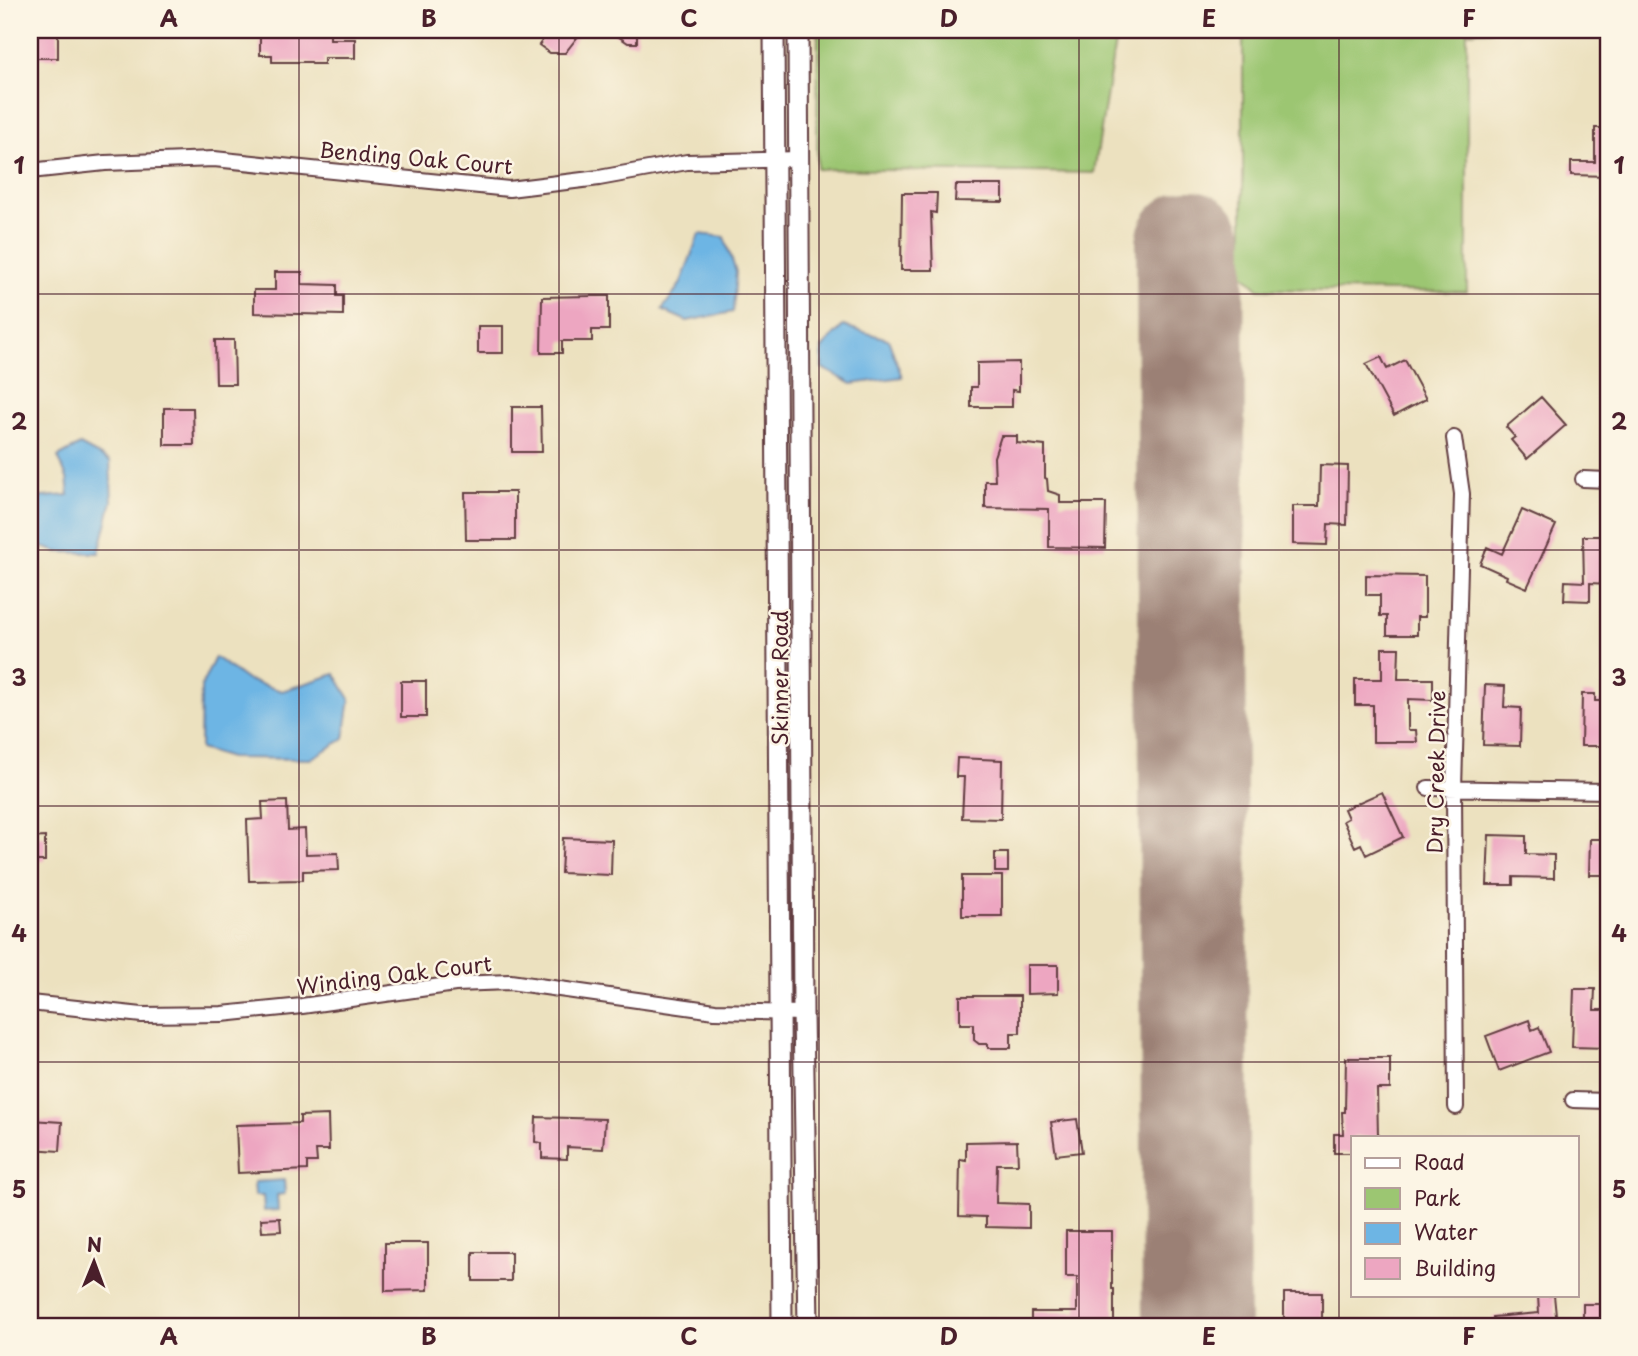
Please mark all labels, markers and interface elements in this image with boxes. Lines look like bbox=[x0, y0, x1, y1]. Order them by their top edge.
text: A bbox=[160, 0, 178, 35]
text: B bbox=[421, 0, 437, 35]
text: C bbox=[680, 0, 698, 35]
text: D bbox=[940, 0, 958, 35]
text: E bbox=[1202, 0, 1216, 35]
text: F bbox=[1462, 0, 1476, 35]
street label: Bending Oak Court bbox=[318, 133, 514, 181]
text: 1 bbox=[14, 147, 25, 182]
text: 1 bbox=[1614, 147, 1625, 182]
text: 2 bbox=[11, 403, 27, 438]
text: 2 bbox=[1611, 403, 1627, 438]
street label: Skinner Road bbox=[763, 610, 795, 746]
text: 3 bbox=[11, 659, 27, 694]
text: 3 bbox=[1611, 659, 1627, 694]
street label: Dry Creek Drive bbox=[1418, 690, 1452, 854]
text: 4 bbox=[11, 915, 27, 950]
text: 4 bbox=[1611, 915, 1627, 950]
street label: Winding Oak Court bbox=[295, 946, 493, 1002]
legend bbox=[1351, 1136, 1578, 1296]
text: Road bbox=[1414, 1145, 1465, 1177]
text: 5 bbox=[12, 1171, 26, 1206]
text: 5 bbox=[1612, 1171, 1626, 1206]
text: Park bbox=[1414, 1181, 1461, 1213]
text: Water bbox=[1414, 1215, 1478, 1247]
north arrow bbox=[60, 1226, 130, 1296]
text: N bbox=[87, 1230, 102, 1258]
text: Building bbox=[1414, 1251, 1496, 1283]
text: A bbox=[160, 1318, 178, 1353]
text: B bbox=[421, 1318, 437, 1353]
text: C bbox=[680, 1318, 698, 1353]
text: D bbox=[940, 1318, 958, 1353]
text: E bbox=[1202, 1318, 1216, 1353]
text: F bbox=[1462, 1318, 1476, 1353]

